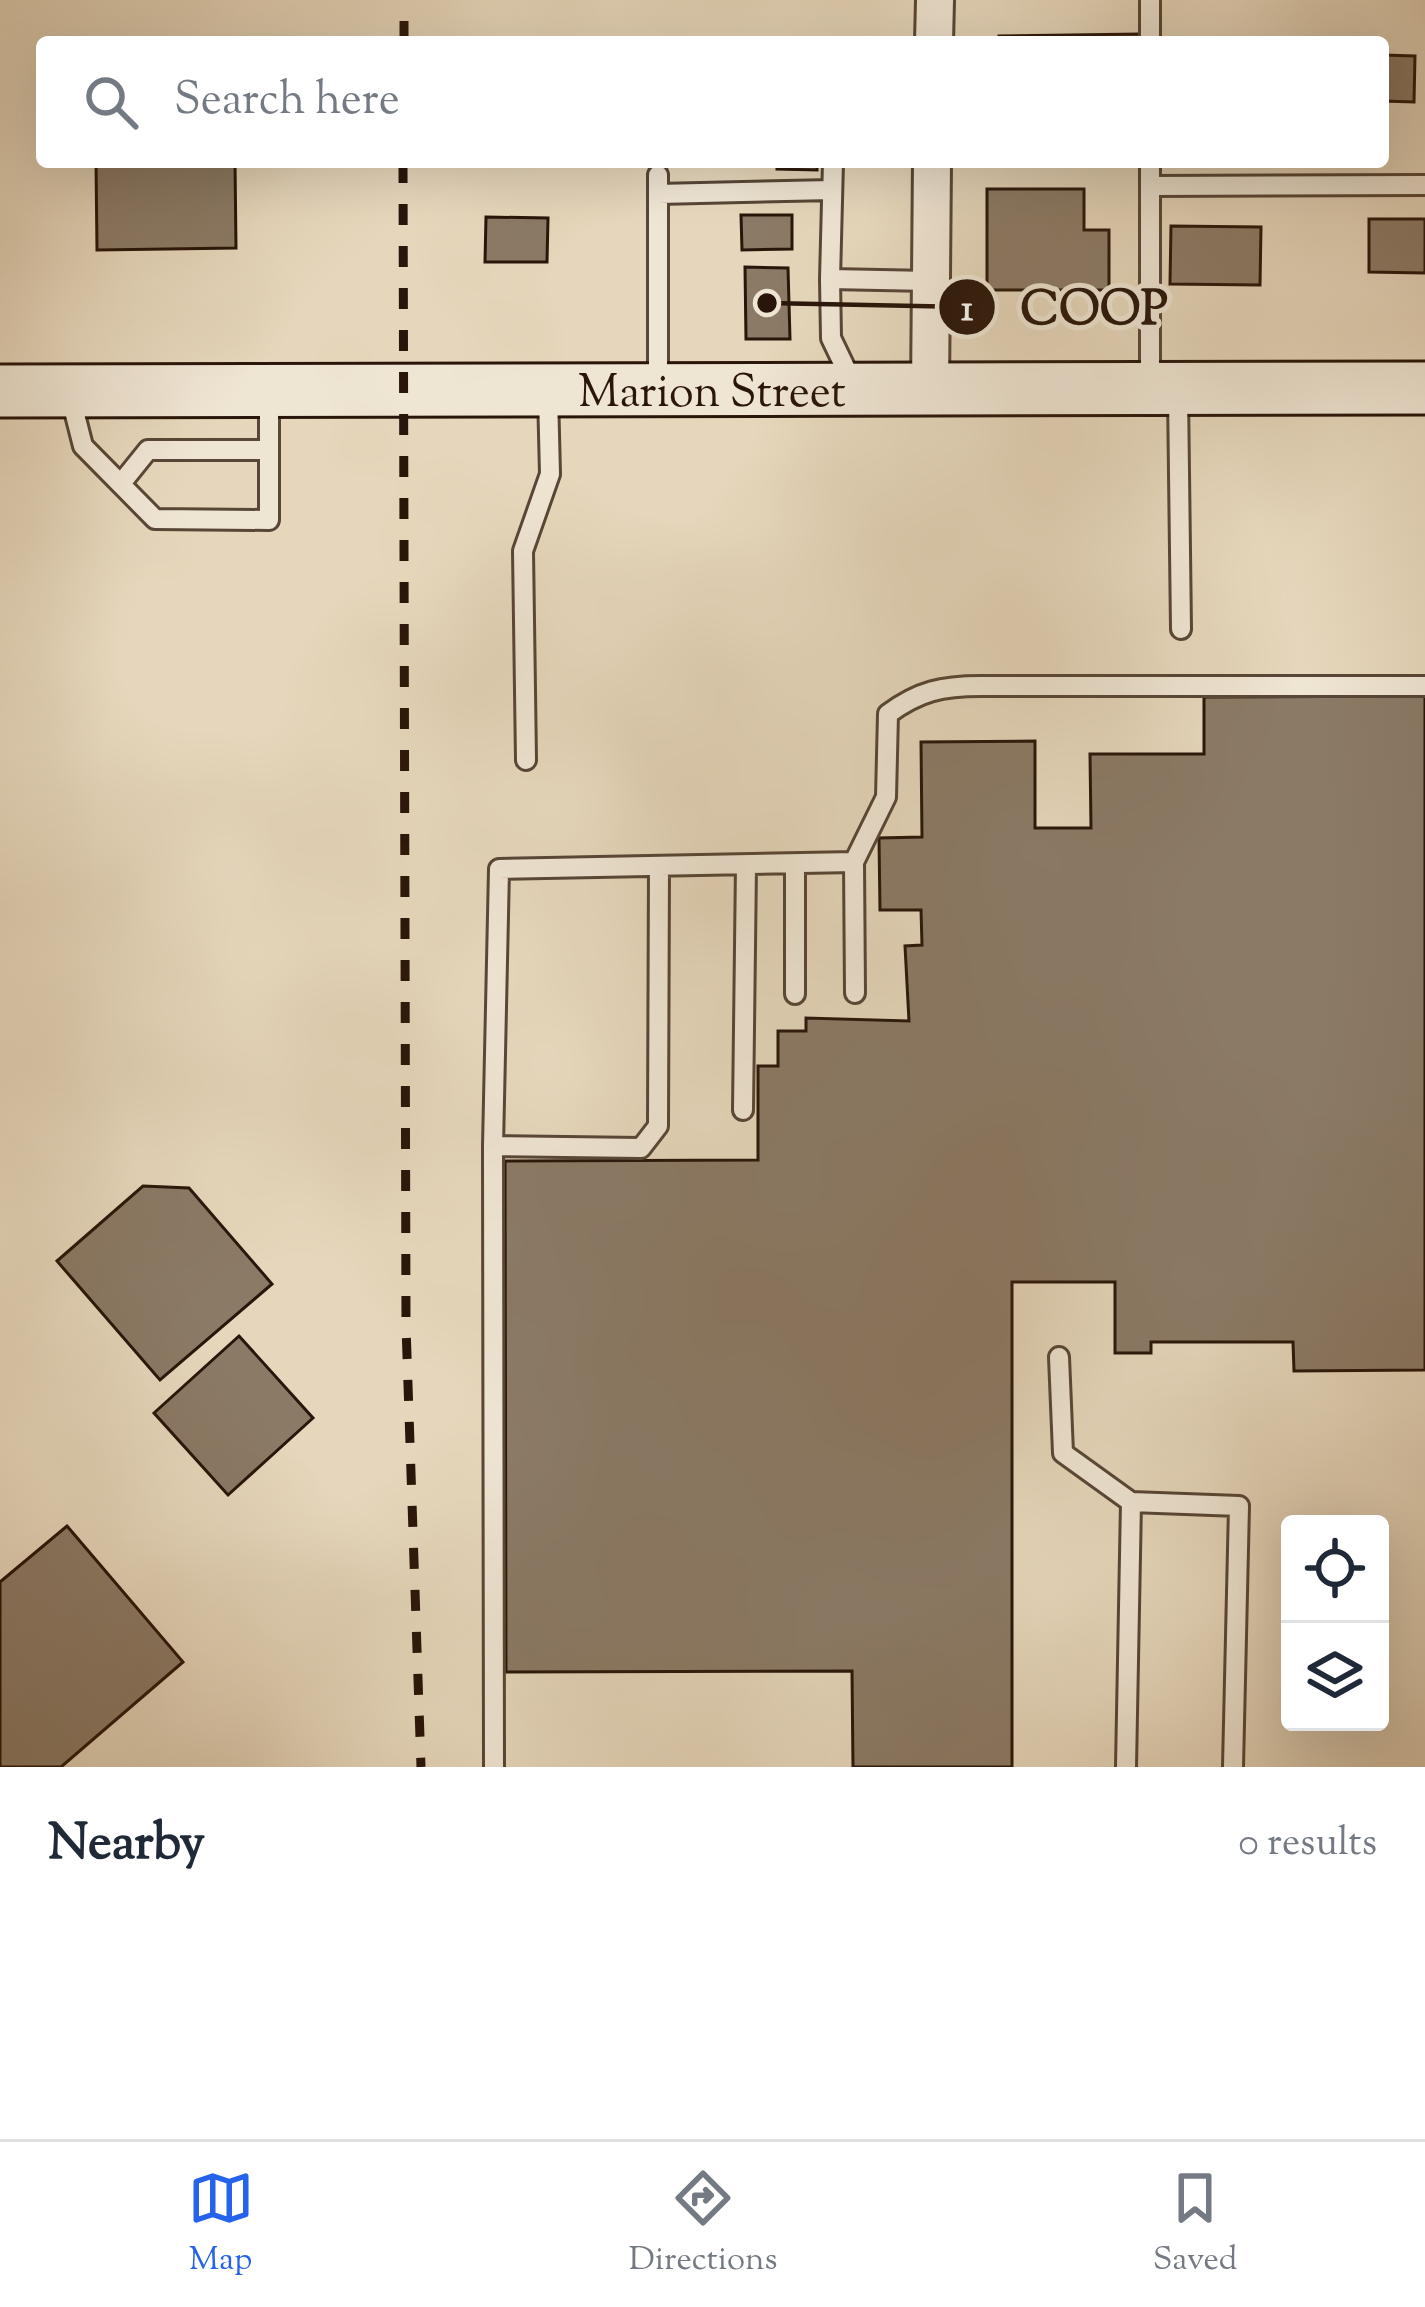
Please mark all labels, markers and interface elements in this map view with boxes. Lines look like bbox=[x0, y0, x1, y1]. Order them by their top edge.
search box bbox=[36, 36, 1389, 168]
icon: search bbox=[78, 69, 144, 135]
text: Search here bbox=[174, 70, 400, 135]
callout: COOP bbox=[937, 265, 1192, 349]
text: COOP bbox=[1020, 278, 1168, 347]
text: 1 bbox=[961, 285, 974, 337]
street label: Marion Street bbox=[578, 363, 846, 428]
map controls bbox=[1281, 1515, 1389, 1731]
button: locate bbox=[1281, 1515, 1389, 1623]
button: layers bbox=[1281, 1623, 1389, 1731]
text: Nearby bbox=[48, 1809, 205, 1882]
text: 0 results bbox=[1238, 1817, 1377, 1873]
tab: Map bbox=[188, 2165, 254, 2285]
tab: Directions bbox=[629, 2165, 778, 2285]
tab: Saved bbox=[1153, 2165, 1237, 2285]

